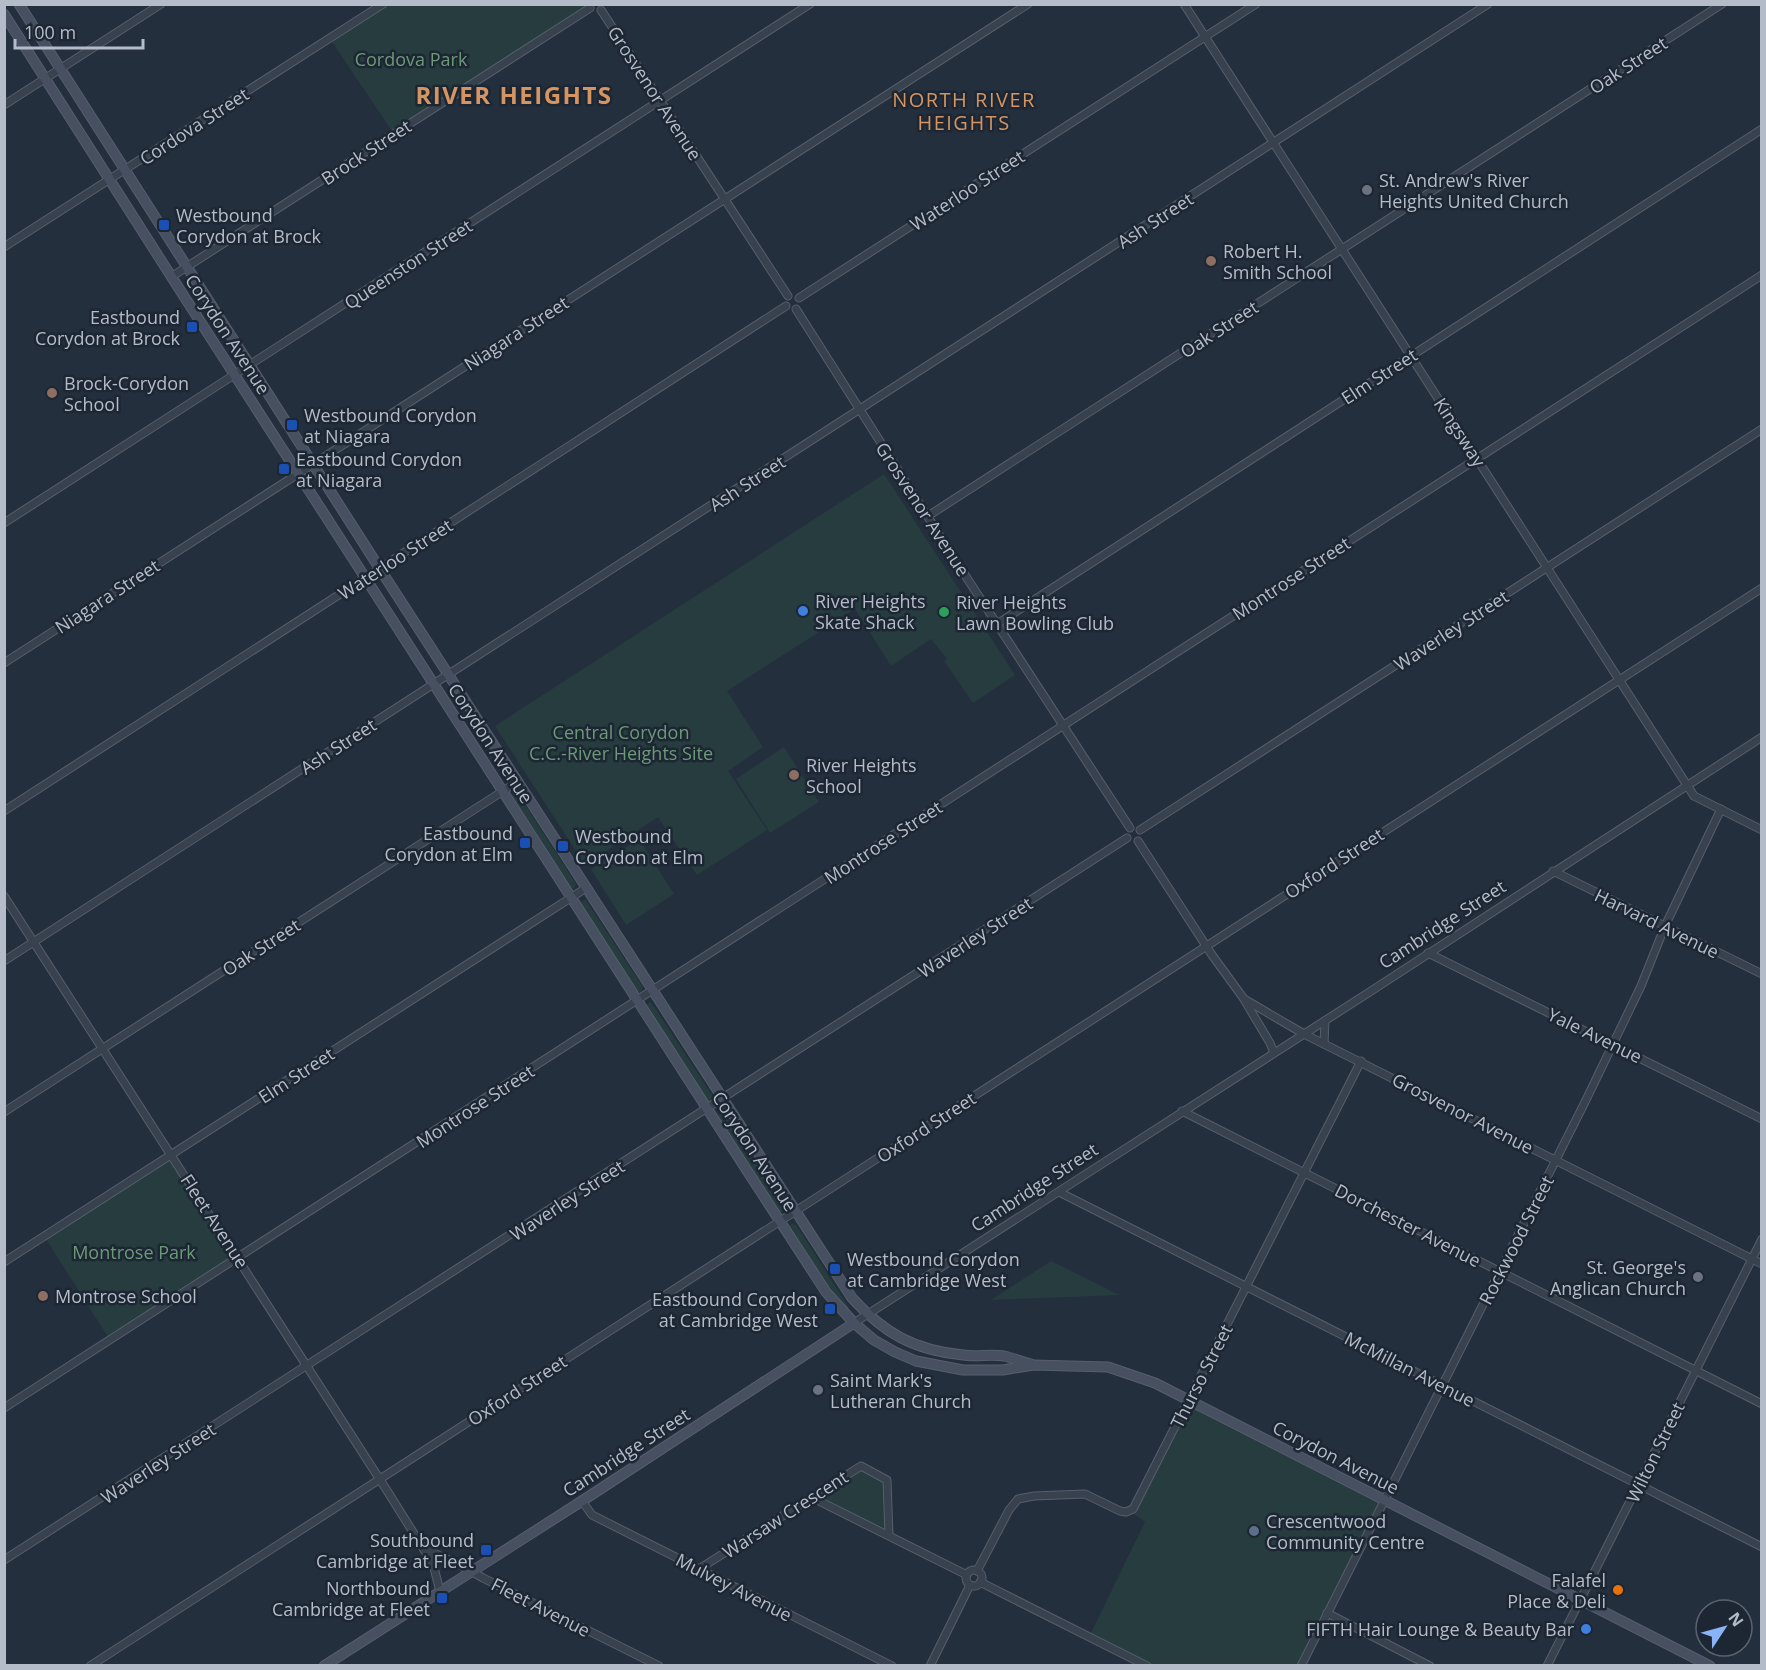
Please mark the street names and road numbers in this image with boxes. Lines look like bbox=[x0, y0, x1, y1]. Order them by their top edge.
street label: Grosvenor Avenue bbox=[603, 21, 707, 165]
street label: Oak Street bbox=[1584, 31, 1672, 99]
street label: Cordova Street bbox=[135, 82, 253, 170]
street label: Brock Street bbox=[316, 114, 416, 190]
street label: Waterloo Street bbox=[905, 144, 1029, 236]
street label: Ash Street bbox=[1112, 187, 1198, 253]
street label: Queenston Street bbox=[339, 214, 477, 314]
street label: Corydon Avenue bbox=[180, 269, 276, 399]
street label: Niagara Street bbox=[459, 290, 573, 376]
street label: Oak Street bbox=[1175, 295, 1263, 363]
street label: Elm Street bbox=[1336, 342, 1422, 410]
street label: Kingsway bbox=[1429, 393, 1492, 472]
street label: Grosvenor Avenue bbox=[871, 437, 975, 581]
street label: Ash Street bbox=[704, 450, 790, 516]
street label: Waterloo Street bbox=[333, 513, 457, 605]
street label: Montrose Street bbox=[1227, 531, 1355, 625]
street label: Niagara Street bbox=[50, 553, 164, 639]
street label: Waverley Street bbox=[1389, 584, 1513, 676]
street label: Corydon Avenue bbox=[443, 678, 539, 808]
street label: Ash Street bbox=[295, 713, 381, 779]
street label: Montrose Street bbox=[819, 795, 947, 889]
street label: Oxford Street bbox=[1280, 822, 1388, 904]
street label: Cambridge Street bbox=[1374, 874, 1510, 974]
street label: Harvard Avenue bbox=[1591, 883, 1723, 963]
street label: Waverley Street bbox=[913, 891, 1037, 983]
street label: Oak Street bbox=[217, 913, 305, 981]
street label: Yale Avenue bbox=[1544, 1002, 1646, 1068]
street label: Elm Street bbox=[253, 1041, 339, 1109]
street label: Montrose Street bbox=[411, 1059, 539, 1153]
street label: Grosvenor Avenue bbox=[1388, 1067, 1538, 1159]
street label: Corydon Avenue bbox=[707, 1086, 803, 1216]
street label: Oxford Street bbox=[872, 1086, 980, 1168]
street label: Cambridge Street bbox=[966, 1137, 1102, 1237]
street label: Waverley Street bbox=[505, 1154, 629, 1246]
street label: Fleet Avenue bbox=[176, 1169, 254, 1273]
street label: Rockwood Street bbox=[1473, 1171, 1559, 1309]
street label: Dorchester Avenue bbox=[1331, 1178, 1485, 1272]
street label: Thurso Street bbox=[1164, 1320, 1238, 1432]
street label: McMillan Avenue bbox=[1341, 1326, 1479, 1412]
street label: Oxford Street bbox=[463, 1349, 571, 1431]
street label: Wilton Street bbox=[1620, 1398, 1690, 1506]
street label: Cambridge Street bbox=[558, 1402, 694, 1502]
street label: Corydon Avenue bbox=[1269, 1415, 1403, 1499]
street label: Waverley Street bbox=[96, 1417, 220, 1509]
street label: Warsaw Crescent bbox=[718, 1465, 852, 1563]
street label: Mulvey Avenue bbox=[672, 1547, 796, 1627]
street label: Fleet Avenue bbox=[488, 1572, 594, 1642]

